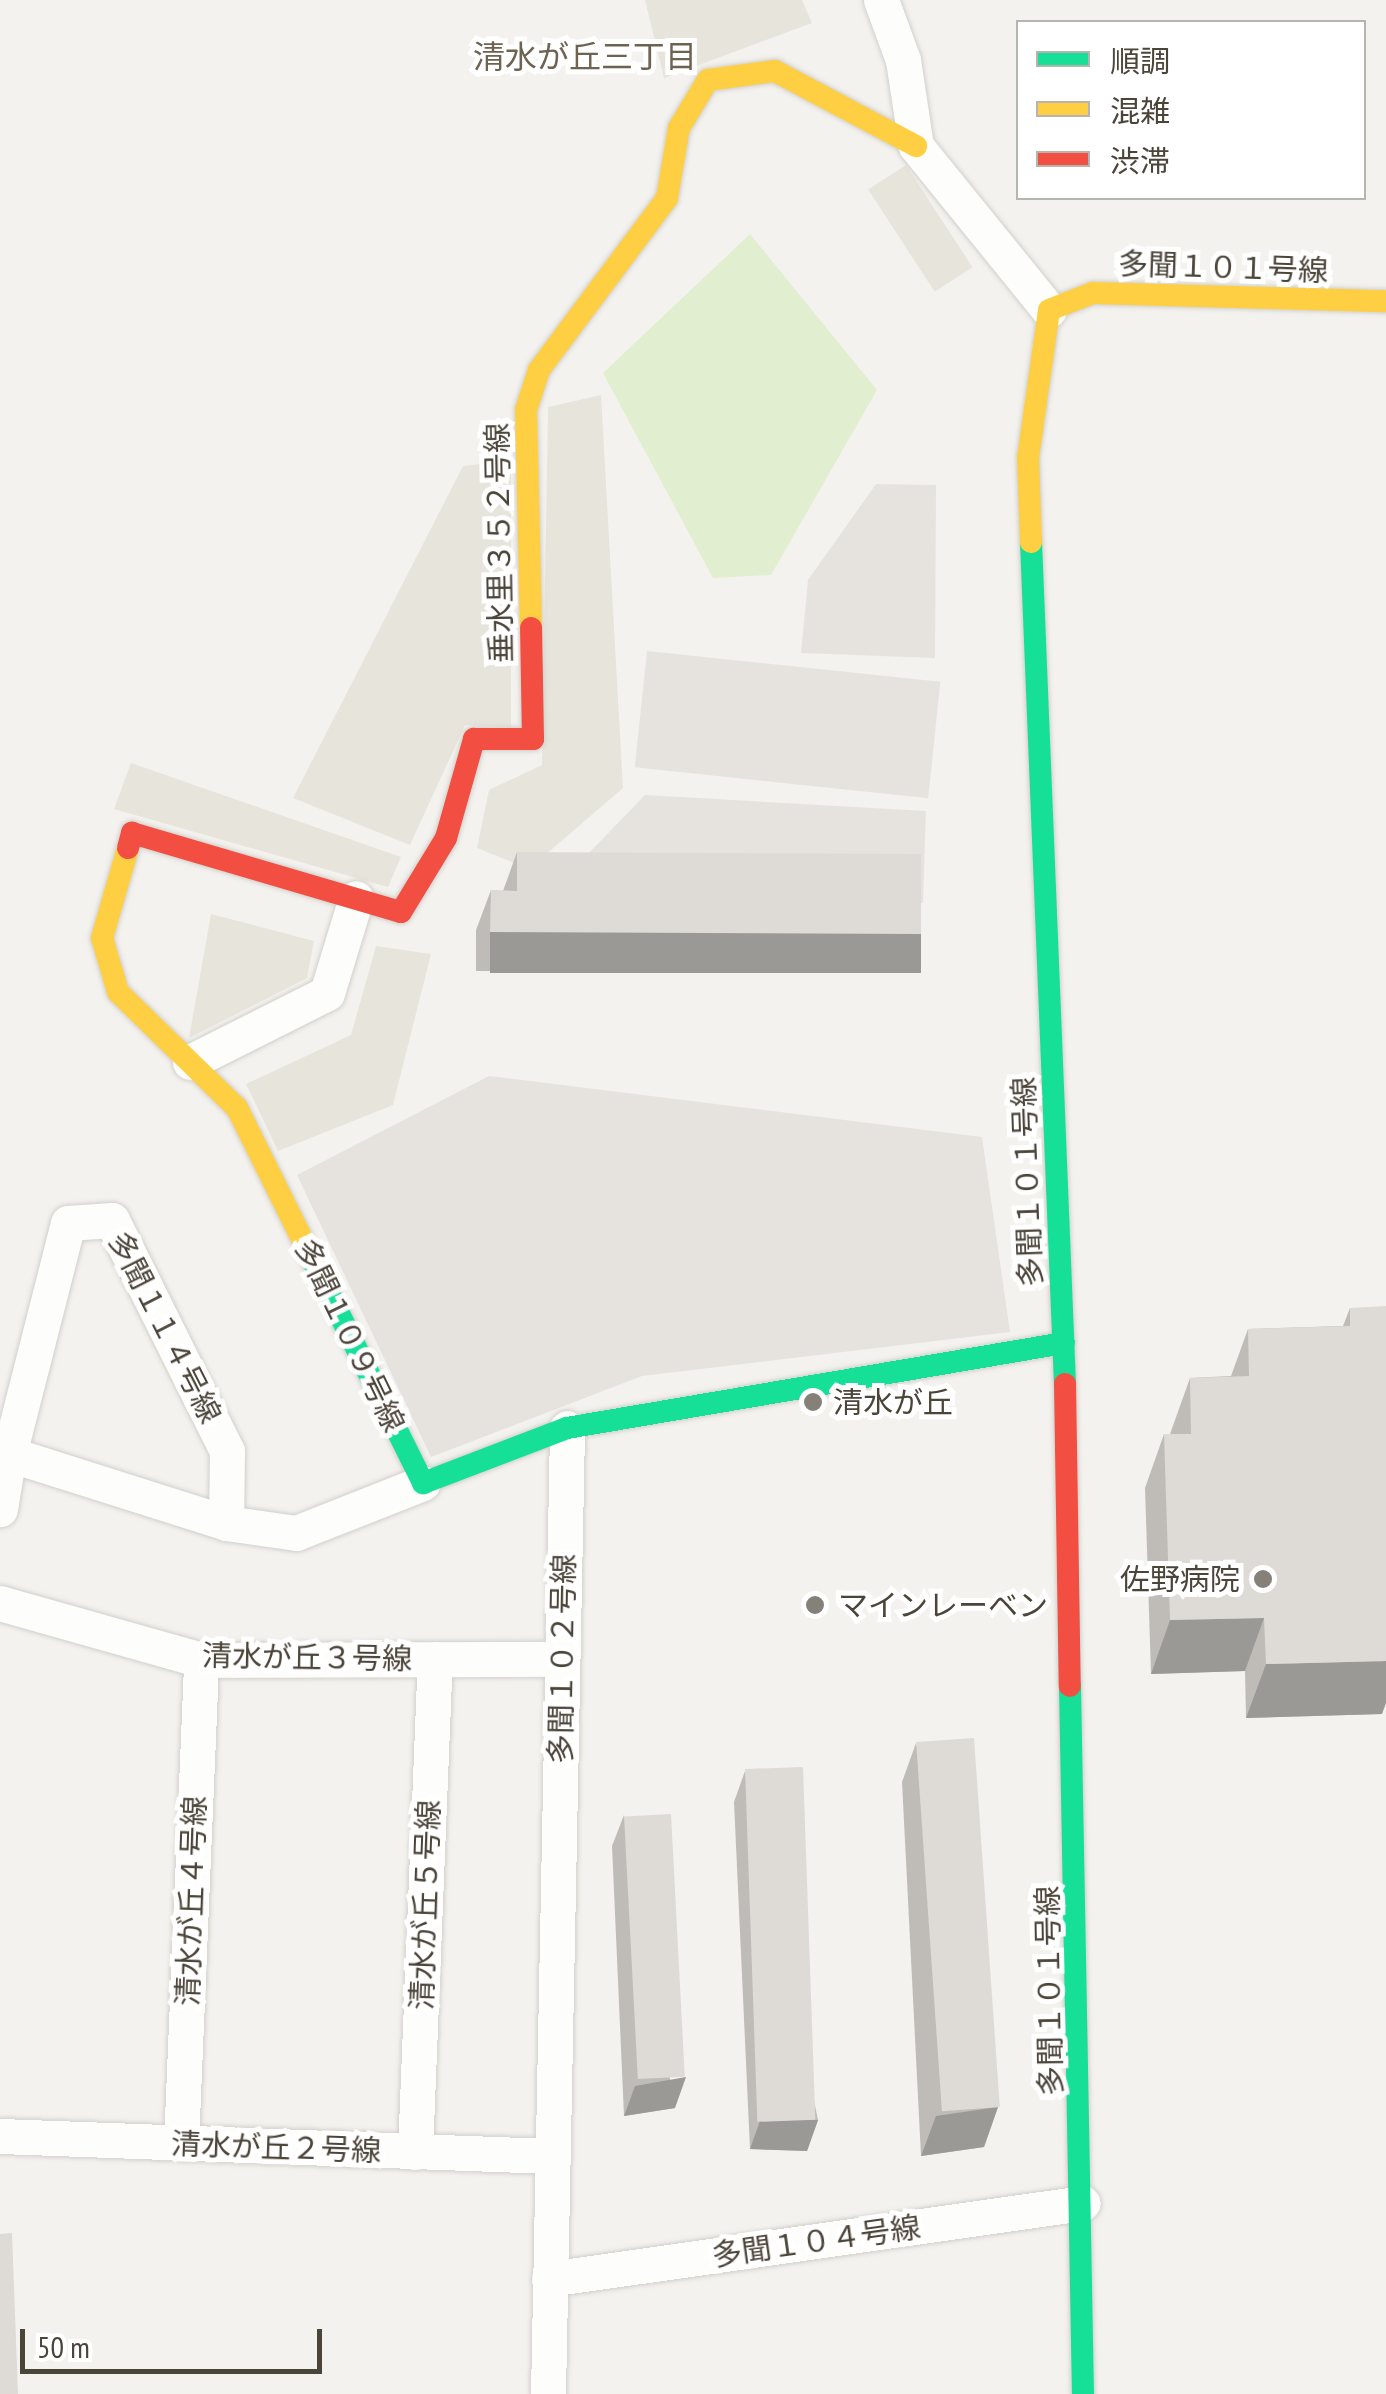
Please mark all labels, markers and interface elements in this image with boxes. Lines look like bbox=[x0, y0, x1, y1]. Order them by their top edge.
legend bbox=[1016, 20, 1366, 200]
district label: 清水が丘三丁目 bbox=[473, 37, 697, 75]
text: 順調 bbox=[1110, 41, 1170, 80]
text: 混雑 bbox=[1110, 91, 1170, 130]
text: 渋滞 bbox=[1110, 141, 1170, 180]
street label: 多聞１０１号線 bbox=[1117, 245, 1329, 289]
street label: 垂水里３５２号線 bbox=[479, 423, 519, 663]
street label: 多聞１０１号線 bbox=[1005, 1076, 1049, 1288]
street label: 多聞１１４号線 bbox=[101, 1225, 229, 1429]
street label: 多聞１０９号線 bbox=[288, 1233, 412, 1437]
place label: 清水が丘 bbox=[833, 1384, 953, 1420]
marker: 清水が丘 bbox=[802, 1391, 824, 1413]
street label: 多聞１０２号線 bbox=[542, 1554, 582, 1764]
place label: 佐野病院 bbox=[1120, 1561, 1240, 1597]
marker: 佐野病院 bbox=[1250, 1566, 1276, 1592]
place label: マインレーベン bbox=[838, 1587, 1048, 1623]
marker: マインレーベン bbox=[802, 1592, 828, 1618]
street label: 清水が丘３号線 bbox=[202, 1637, 412, 1677]
street label: 清水が丘４号線 bbox=[169, 1795, 213, 2007]
street label: 清水が丘５号線 bbox=[403, 1799, 447, 2011]
street label: 多聞１０１号線 bbox=[1029, 1886, 1069, 2096]
street label: 清水が丘２号線 bbox=[170, 2125, 382, 2169]
street label: 多聞１０４号線 bbox=[710, 2209, 922, 2273]
scale bar bbox=[25, 2309, 328, 2371]
text: 50 m bbox=[37, 2327, 90, 2366]

